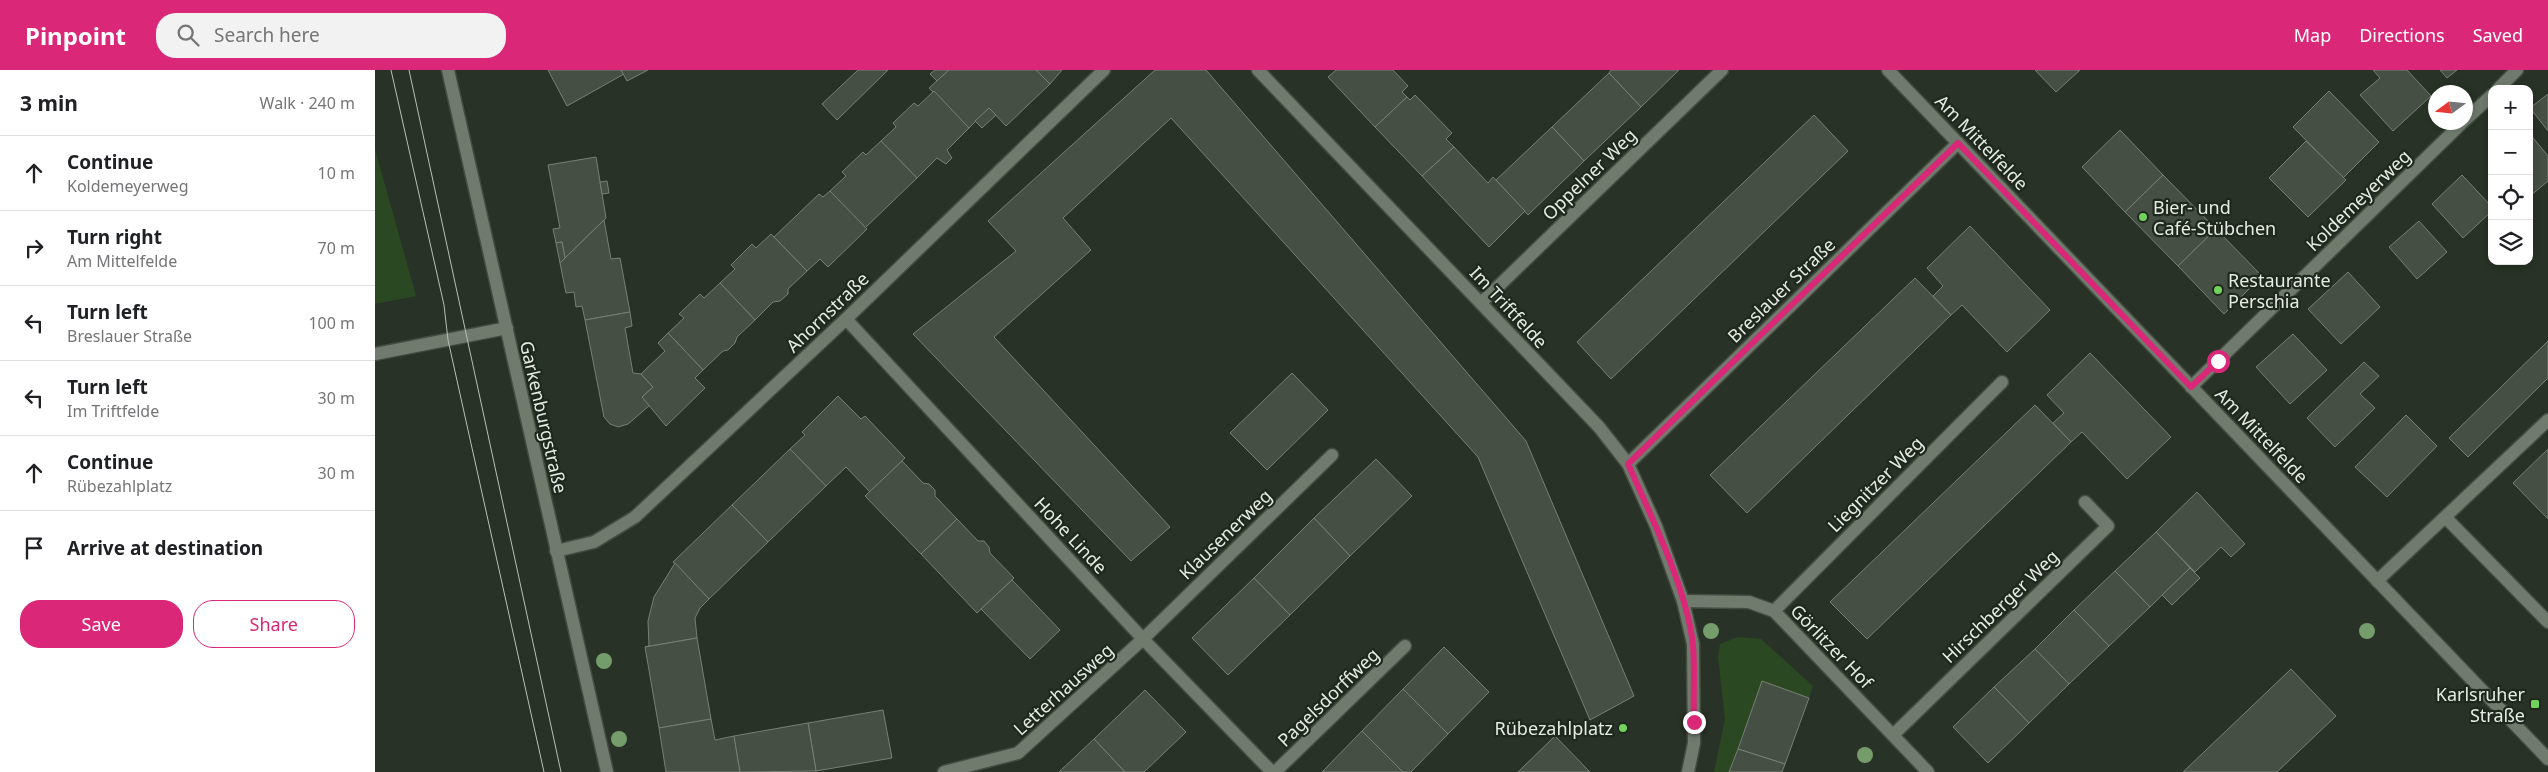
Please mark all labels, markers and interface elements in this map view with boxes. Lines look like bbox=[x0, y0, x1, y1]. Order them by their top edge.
search box bbox=[156, 13, 506, 58]
text: Pinpoint bbox=[25, 19, 126, 52]
icon: search bbox=[174, 21, 202, 49]
text: Search here bbox=[214, 22, 320, 48]
text: Map bbox=[2294, 23, 2331, 47]
text: Directions bbox=[2359, 23, 2445, 47]
text: Saved bbox=[2473, 23, 2523, 47]
north arrow bbox=[2428, 85, 2473, 130]
map controls bbox=[2488, 85, 2533, 265]
button: + bbox=[2488, 85, 2533, 130]
text: 3 min bbox=[20, 89, 78, 117]
street label: Am Mittelfelde bbox=[1930, 89, 2034, 195]
text: Walk · 240 m bbox=[260, 92, 355, 114]
street label: Oppelner Weg bbox=[1537, 123, 1641, 225]
button: − bbox=[2488, 130, 2533, 175]
street label: Koldemeyerweg bbox=[2301, 144, 2415, 256]
text: Continue bbox=[67, 149, 153, 175]
icon: ahead bbox=[20, 159, 48, 187]
text: 10 m bbox=[318, 162, 355, 184]
text: Koldemeyerweg bbox=[67, 175, 188, 197]
button: locate bbox=[2488, 175, 2533, 220]
place label: Bier- und Café-Stübchen bbox=[2153, 195, 2276, 240]
marker: Bier- und Café-Stübchen bbox=[2137, 211, 2149, 223]
button: layers bbox=[2488, 220, 2533, 265]
text: Turn right bbox=[67, 224, 162, 250]
street label: Breslauer Straße bbox=[1722, 232, 1840, 348]
icon: right bbox=[20, 234, 48, 262]
text: 70 m bbox=[318, 237, 355, 259]
text: Am Mittelfelde bbox=[67, 250, 177, 272]
street label: Im Triftfelde bbox=[1465, 261, 1553, 353]
street label: Ahornstraße bbox=[781, 267, 873, 357]
place label: Restaurante Perschia bbox=[2228, 268, 2331, 313]
marker: Restaurante Perschia bbox=[2212, 284, 2224, 296]
text: Turn left bbox=[67, 299, 148, 325]
icon: left bbox=[20, 309, 48, 337]
text: 100 m bbox=[308, 312, 355, 334]
text: Breslauer Straße bbox=[67, 325, 192, 347]
street label: Garkenburgstraße bbox=[515, 338, 573, 496]
route start bbox=[2207, 350, 2230, 373]
text: Turn left bbox=[67, 374, 148, 400]
street label: Am Mittelfelde bbox=[2210, 382, 2314, 488]
icon: left bbox=[20, 384, 48, 412]
text: 30 m bbox=[318, 387, 355, 409]
text: Im Triftfelde bbox=[67, 400, 159, 422]
street label: Liegnitzer Weg bbox=[1822, 431, 1928, 537]
text: Continue bbox=[67, 449, 153, 475]
icon: ahead bbox=[20, 459, 48, 487]
text: 30 m bbox=[318, 462, 355, 484]
text: Rübezahlplatz bbox=[67, 475, 172, 497]
street label: Klausenerweg bbox=[1174, 484, 1276, 584]
street label: Hohe Linde bbox=[1029, 491, 1113, 579]
icon: arrive bbox=[20, 534, 48, 562]
text: Arrive at destination bbox=[67, 535, 263, 561]
street label: Hirschberger Weg bbox=[1937, 544, 2063, 668]
street label: Görlitzer Hof bbox=[1786, 599, 1879, 694]
button: Save bbox=[20, 600, 183, 648]
button: Share bbox=[193, 600, 355, 648]
street label: Letterhausweg bbox=[1008, 638, 1118, 740]
street label: Pagelsdorffweg bbox=[1272, 642, 1384, 752]
place label: Karlsruher Straße bbox=[2436, 682, 2526, 727]
marker: Karlsruher Straße bbox=[2529, 698, 2541, 710]
route end bbox=[1683, 711, 1706, 734]
place label: Rübezahlplatz bbox=[1495, 716, 1613, 740]
marker: Rübezahlplatz bbox=[1617, 722, 1629, 734]

